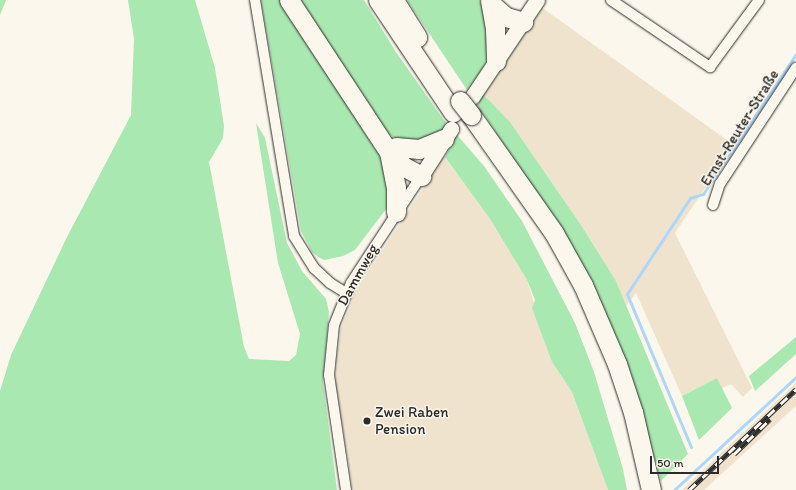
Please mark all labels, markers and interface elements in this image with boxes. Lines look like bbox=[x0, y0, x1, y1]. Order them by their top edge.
street label: Ernst-Reuter-Straße bbox=[697, 67, 783, 189]
street label: Dammweg bbox=[334, 241, 382, 309]
place label: Zwei Raben Pension bbox=[375, 403, 448, 438]
marker: Zwei Raben Pension bbox=[362, 416, 372, 426]
scale bar bbox=[652, 448, 721, 474]
text: 50 m bbox=[657, 456, 683, 470]

